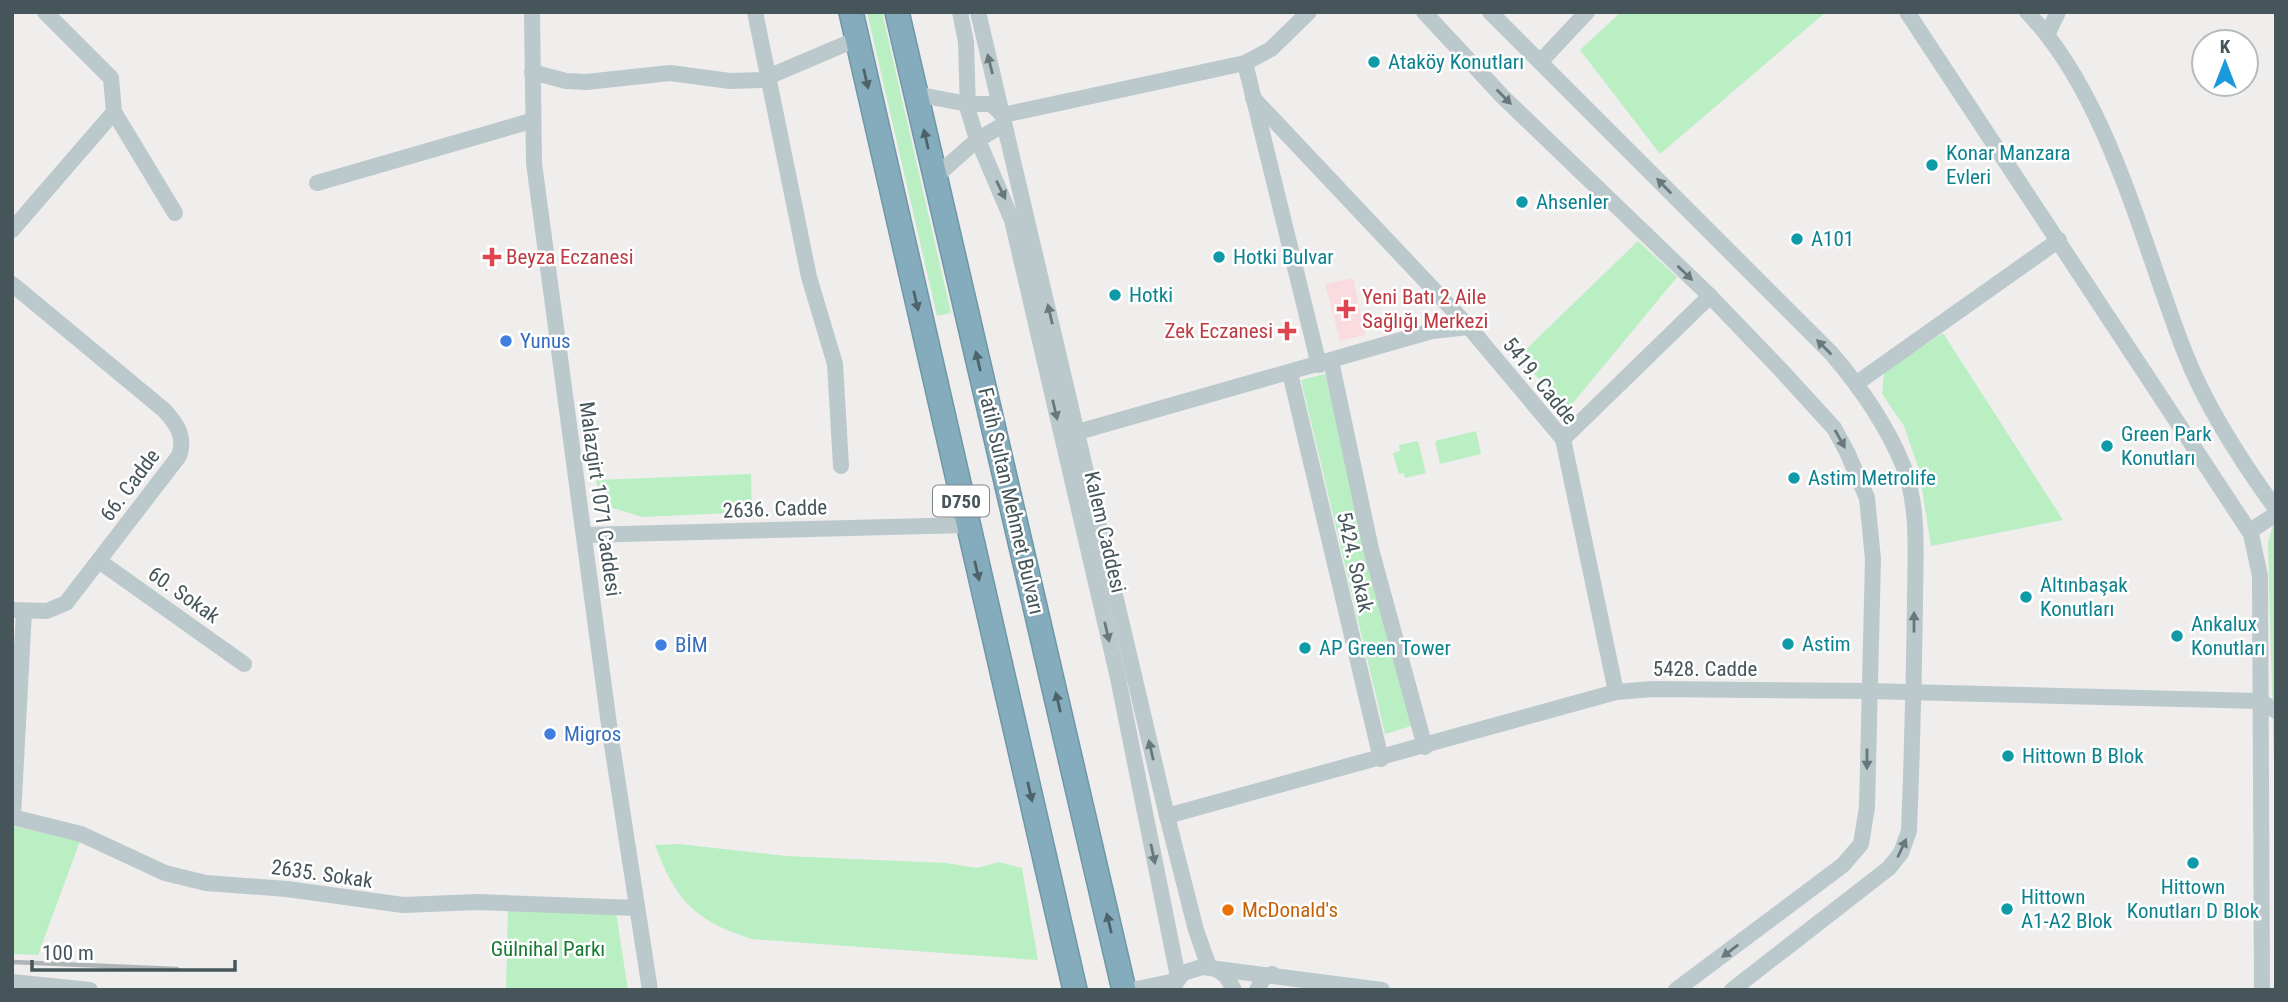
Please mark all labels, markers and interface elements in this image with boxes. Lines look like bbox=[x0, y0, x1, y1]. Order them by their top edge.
north arrow bbox=[2190, 28, 2260, 98]
text: K bbox=[2220, 35, 2231, 58]
place label: Ataköy Konutları bbox=[1388, 50, 1524, 74]
one-way arrow bbox=[984, 53, 995, 75]
marker: Ataköy Konutları bbox=[1366, 54, 1382, 70]
one-way arrow bbox=[861, 68, 872, 90]
one-way arrow bbox=[1496, 89, 1513, 106]
one-way arrow bbox=[920, 128, 931, 150]
place label: Konar Manzara Evleri bbox=[1946, 141, 2071, 189]
marker: Konar Manzara Evleri bbox=[1924, 157, 1940, 173]
one-way arrow bbox=[1656, 177, 1673, 194]
one-way arrow bbox=[995, 180, 1006, 200]
place label: Ahsenler bbox=[1536, 190, 1609, 214]
marker: Ahsenler bbox=[1514, 194, 1530, 210]
place label: A101 bbox=[1811, 227, 1854, 251]
marker: A101 bbox=[1789, 231, 1805, 247]
place label: Beyza Eczanesi bbox=[506, 245, 634, 269]
place label: Hotki Bulvar bbox=[1233, 245, 1334, 269]
marker: Beyza Eczanesi bbox=[484, 249, 500, 265]
marker: Hotki Bulvar bbox=[1211, 249, 1227, 265]
one-way arrow bbox=[1676, 264, 1693, 280]
place label: Hotki bbox=[1129, 283, 1173, 307]
place label: Yeni Batı 2 Aile Sağlığı Merkezi bbox=[1362, 285, 1488, 333]
marker: Hotki bbox=[1107, 287, 1123, 303]
one-way arrow bbox=[911, 290, 922, 312]
marker: Yeni Batı 2 Aile Sağlığı Merkezi bbox=[1336, 299, 1356, 319]
one-way arrow bbox=[1044, 302, 1055, 324]
place label: Zek Eczanesi bbox=[1164, 319, 1273, 343]
marker: Zek Eczanesi bbox=[1279, 323, 1295, 339]
place label: Yunus bbox=[520, 329, 571, 353]
marker: Yunus bbox=[498, 333, 514, 349]
street label: 5419. Cadde bbox=[1498, 333, 1582, 429]
one-way arrow bbox=[1817, 339, 1833, 356]
one-way arrow bbox=[972, 350, 983, 372]
street label: Fatih Sultan Mehmet Bulvarı bbox=[973, 385, 1049, 617]
one-way arrow bbox=[1049, 399, 1060, 421]
street label: Malazgirt 1071 Caddesi bbox=[574, 400, 626, 598]
place label: Green Park Konutları bbox=[2121, 422, 2212, 470]
one-way arrow bbox=[1834, 429, 1846, 449]
marker: Green Park Konutları bbox=[2099, 438, 2115, 454]
street label: 66. Cadde bbox=[95, 444, 165, 526]
place label: Astim Metrolife bbox=[1808, 466, 1936, 490]
street label: Kalem Caddesi bbox=[1079, 469, 1131, 595]
marker: Astim Metrolife bbox=[1786, 470, 1802, 486]
road number: D750 bbox=[933, 486, 989, 516]
street label: 2636. Cadde bbox=[722, 495, 828, 523]
street label: 5424. Sokak bbox=[1332, 509, 1378, 615]
one-way arrow bbox=[972, 560, 983, 582]
street label: 60. Sokak bbox=[144, 562, 225, 629]
place label: Altınbaşak Konutları bbox=[2040, 573, 2128, 621]
marker: Altınbaşak Konutları bbox=[2018, 589, 2034, 605]
one-way arrow bbox=[1908, 611, 1920, 633]
place label: Ankalux Konutları bbox=[2191, 612, 2265, 660]
one-way arrow bbox=[1102, 621, 1113, 643]
marker: Ankalux Konutları bbox=[2169, 628, 2185, 644]
place label: Astim bbox=[1802, 632, 1851, 656]
place label: BİM bbox=[675, 633, 708, 657]
place label: AP Green Tower bbox=[1319, 636, 1451, 660]
marker: Astim bbox=[1780, 636, 1796, 652]
marker: BİM bbox=[653, 637, 669, 653]
marker: AP Green Tower bbox=[1297, 640, 1313, 656]
street label: 5428. Cadde bbox=[1653, 657, 1757, 681]
one-way arrow bbox=[1052, 691, 1063, 713]
place label: Migros bbox=[564, 722, 621, 746]
marker: Migros bbox=[542, 726, 558, 742]
one-way arrow bbox=[1145, 739, 1156, 761]
place label: Hittown B Blok bbox=[2022, 744, 2144, 768]
one-way arrow bbox=[1861, 748, 1873, 770]
marker: Hittown B Blok bbox=[2000, 748, 2016, 764]
one-way arrow bbox=[1024, 781, 1035, 803]
one-way arrow bbox=[1897, 838, 1908, 858]
one-way arrow bbox=[1148, 843, 1159, 865]
street label: 2635. Sokak bbox=[270, 855, 375, 893]
marker: Hittown Konutları D Blok bbox=[2185, 855, 2201, 871]
place label: Hittown Konutları D Blok bbox=[2127, 875, 2260, 923]
place label: Hittown A1-A2 Blok bbox=[2021, 885, 2113, 933]
place label: McDonald's bbox=[1242, 898, 1338, 922]
marker: Hittown A1-A2 Blok bbox=[1999, 901, 2015, 917]
marker: McDonald's bbox=[1220, 902, 1236, 918]
one-way arrow bbox=[1103, 912, 1114, 934]
scale bar bbox=[32, 928, 234, 972]
park label: Gülnihal Parkı bbox=[491, 937, 605, 961]
text: 100 m bbox=[42, 941, 94, 965]
one-way arrow bbox=[1722, 943, 1740, 958]

